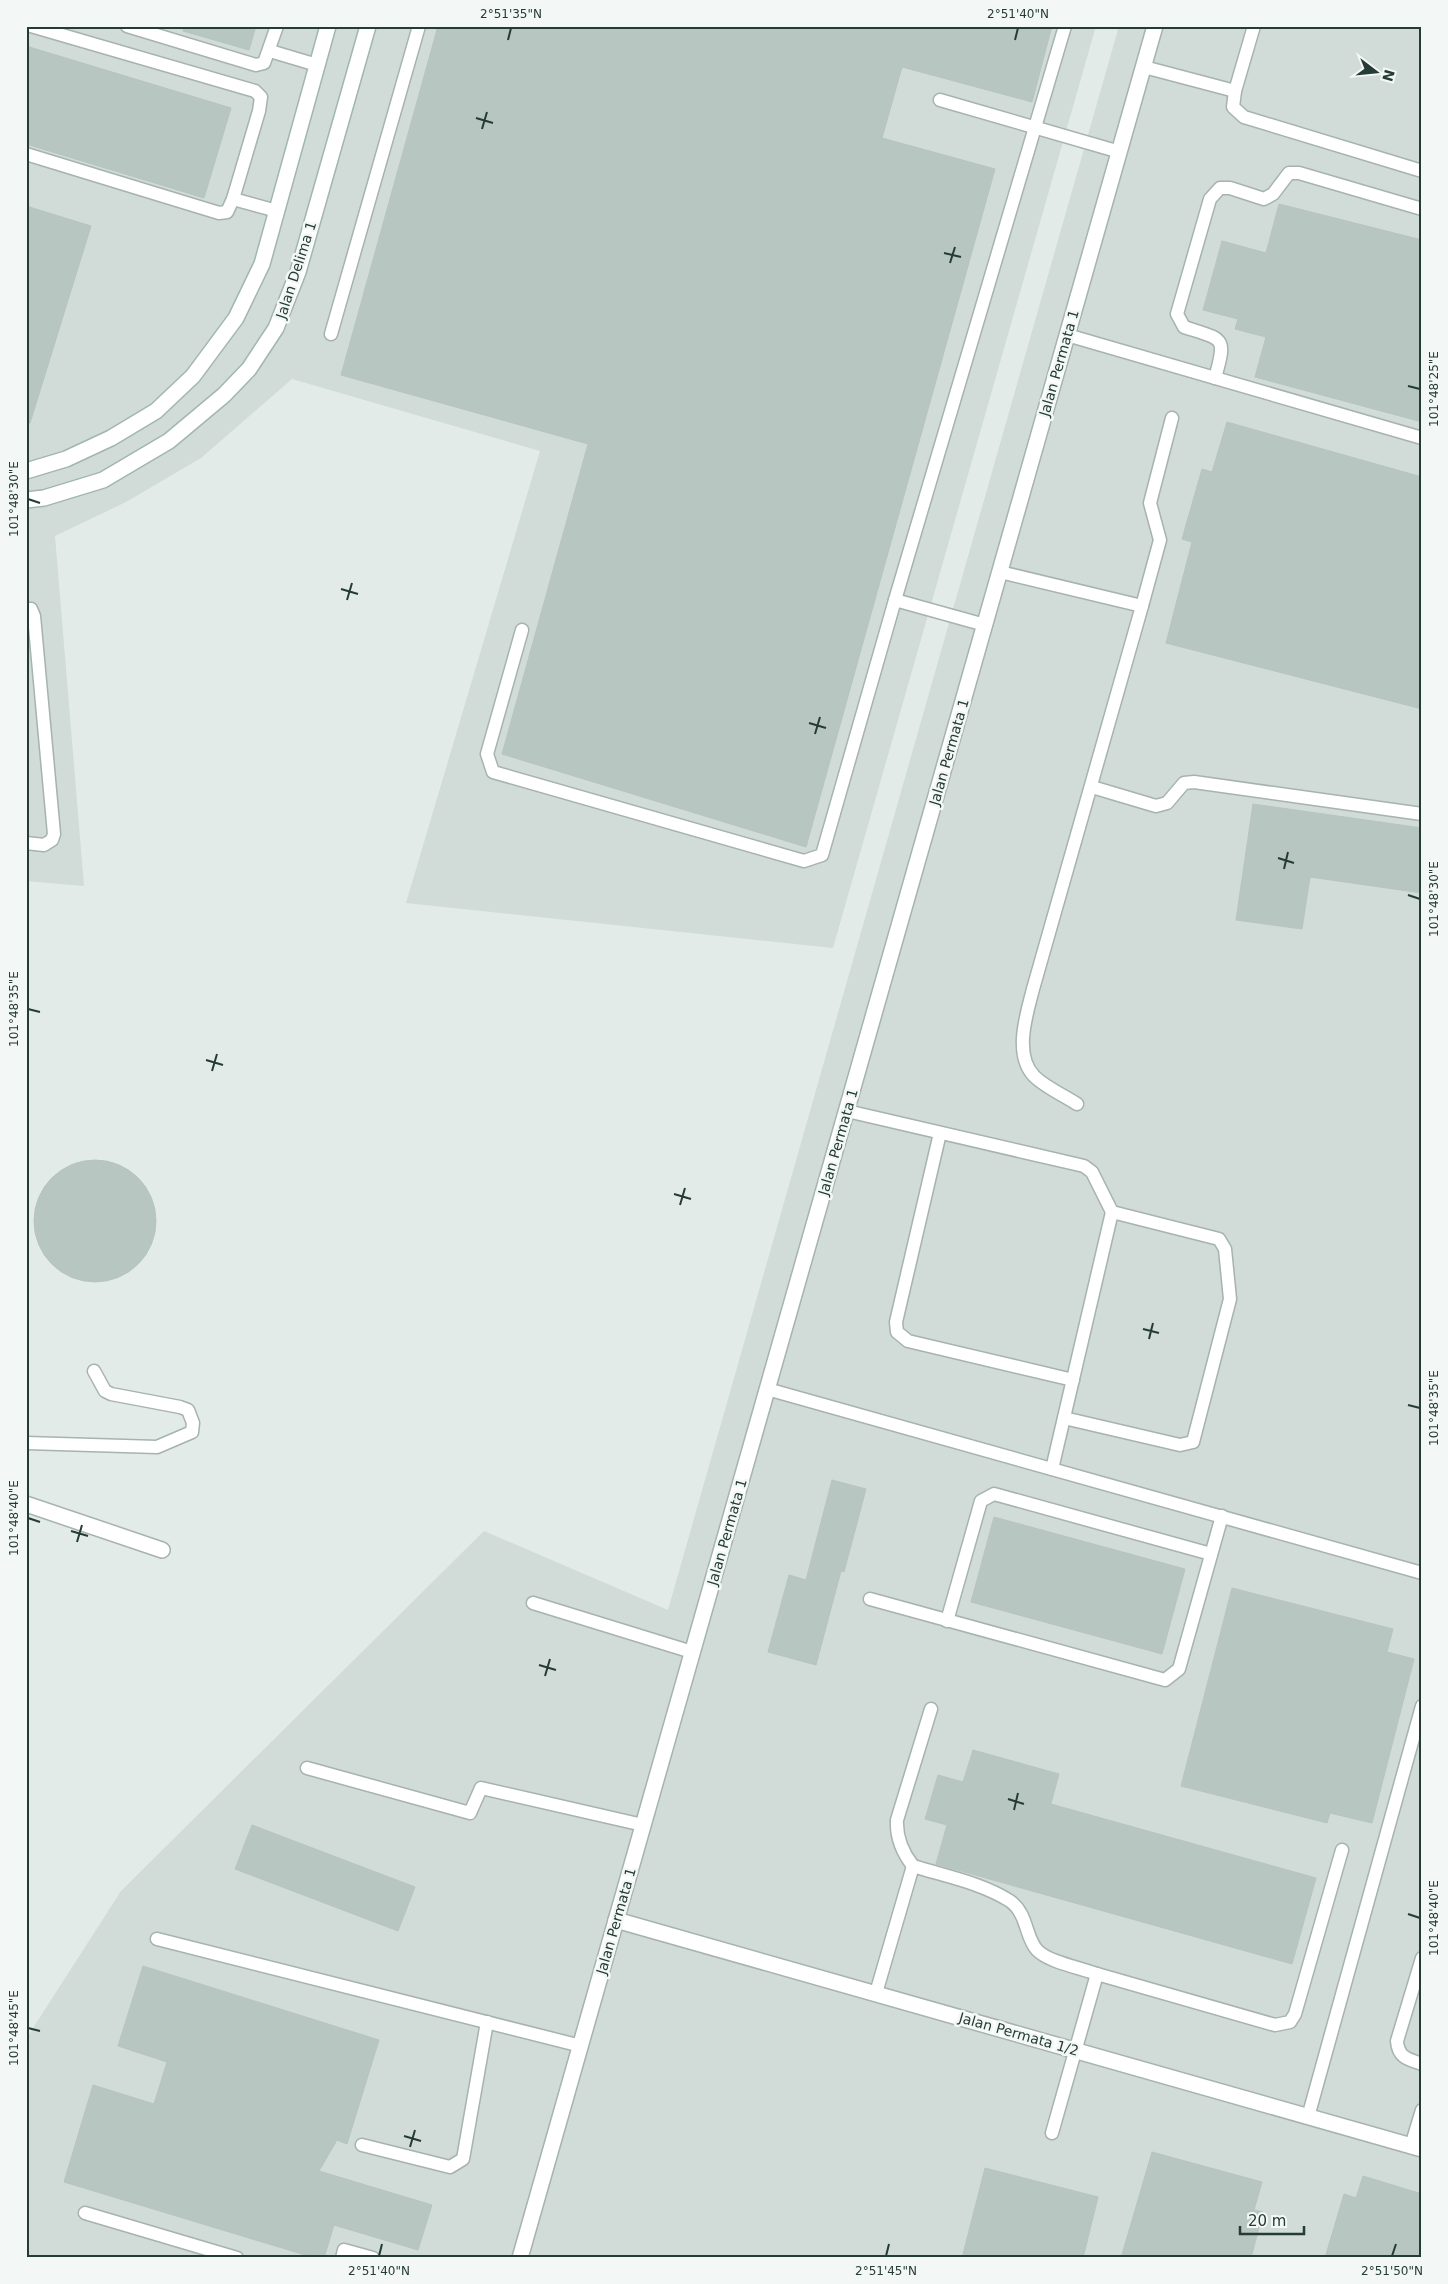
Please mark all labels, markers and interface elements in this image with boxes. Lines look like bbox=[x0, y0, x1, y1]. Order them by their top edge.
text: 2°51'35"N bbox=[480, 7, 542, 21]
text: 2°51'40"N bbox=[987, 7, 1049, 21]
north arrow bbox=[1350, 48, 1400, 98]
text: N bbox=[1379, 68, 1398, 83]
street label: Jalan Delima 1 bbox=[272, 219, 319, 322]
street label: Jalan Permata 1 bbox=[1036, 308, 1082, 419]
text: 101°48'25"E bbox=[1427, 351, 1441, 427]
text: 101°48'30"E bbox=[7, 461, 21, 537]
street label: Jalan Permata 1 bbox=[926, 697, 972, 808]
text: 101°48'30"E bbox=[1427, 861, 1441, 937]
text: 101°48'35"E bbox=[7, 971, 21, 1047]
street label: Jalan Permata 1 bbox=[815, 1087, 861, 1198]
text: 101°48'35"E bbox=[1427, 1370, 1441, 1446]
street label: Jalan Permata 1 bbox=[704, 1477, 750, 1588]
text: 101°48'40"E bbox=[7, 1480, 21, 1556]
street label: Jalan Permata 1 bbox=[593, 1866, 639, 1977]
text: 101°48'40"E bbox=[1427, 1880, 1441, 1956]
text: 101°48'45"E bbox=[7, 1990, 21, 2066]
street label: Jalan Permata 1/2 bbox=[956, 2009, 1081, 2059]
scale bar bbox=[1240, 2204, 1304, 2236]
text: 20 m bbox=[1248, 2212, 1286, 2230]
text: 2°51'40"N bbox=[348, 2264, 410, 2278]
text: 2°51'45"N bbox=[855, 2264, 917, 2278]
text: 2°51'50"N bbox=[1361, 2264, 1423, 2278]

